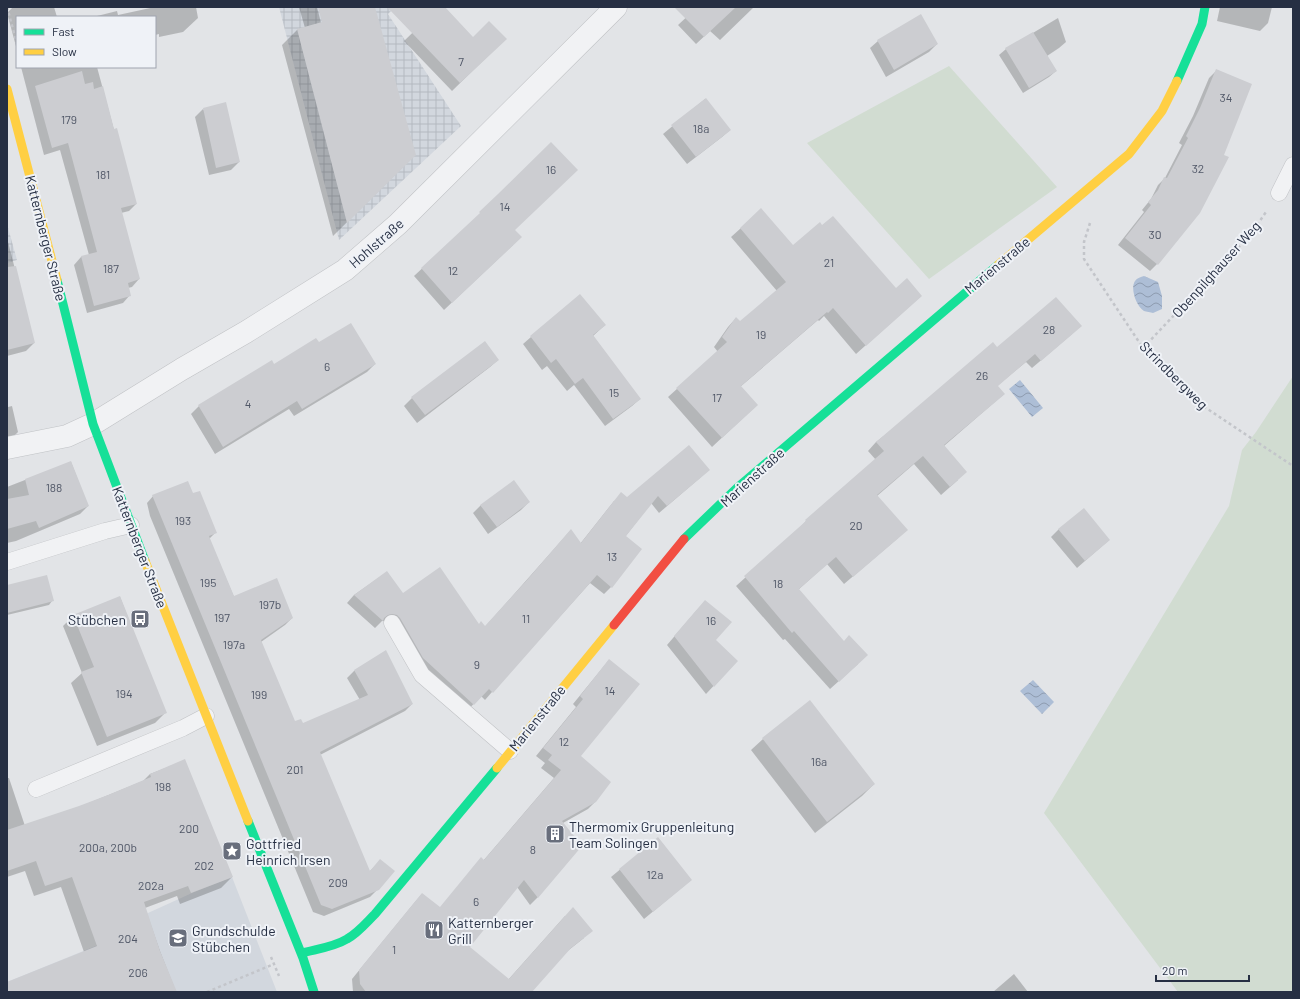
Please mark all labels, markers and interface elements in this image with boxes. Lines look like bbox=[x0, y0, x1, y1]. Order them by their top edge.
legend bbox=[16, 16, 156, 68]
text: Fast bbox=[52, 24, 75, 38]
text: Slow bbox=[52, 44, 77, 58]
house number: 7 bbox=[458, 54, 464, 68]
house number: 34 bbox=[1220, 90, 1232, 104]
house number: 179 bbox=[61, 112, 77, 126]
house number: 18a bbox=[693, 121, 709, 135]
house number: 32 bbox=[1192, 161, 1204, 175]
house number: 16 bbox=[546, 162, 556, 176]
house number: 181 bbox=[96, 167, 110, 181]
street label: Katternberger Straße bbox=[22, 173, 70, 303]
house number: 14 bbox=[500, 199, 510, 213]
street label: Hohlstraße bbox=[345, 215, 407, 271]
street label: Obenpilghauser Weg bbox=[1168, 217, 1264, 321]
house number: 30 bbox=[1149, 227, 1161, 241]
street label: Marienstraße bbox=[961, 233, 1033, 297]
house number: 21 bbox=[824, 255, 834, 269]
house number: 187 bbox=[103, 261, 119, 275]
house number: 12 bbox=[448, 263, 458, 277]
house number: 28 bbox=[1043, 322, 1055, 336]
house number: 19 bbox=[756, 327, 766, 341]
street label: Strindbergweg bbox=[1136, 337, 1212, 413]
house number: 6 bbox=[324, 359, 330, 373]
house number: 26 bbox=[976, 368, 988, 382]
house number: 15 bbox=[609, 385, 619, 399]
house number: 17 bbox=[712, 390, 722, 404]
house number: 4 bbox=[245, 396, 251, 410]
street label: Marienstraße bbox=[717, 444, 787, 510]
house number: 188 bbox=[46, 480, 62, 494]
street label: Katternberger Straße bbox=[109, 484, 171, 610]
house number: 193 bbox=[175, 513, 191, 527]
house number: 20 bbox=[849, 518, 863, 532]
house number: 13 bbox=[607, 549, 617, 563]
house number: 195 bbox=[200, 575, 216, 589]
house number: 18 bbox=[773, 576, 783, 590]
house number: 197b bbox=[259, 597, 281, 611]
bus stop icon: Stübchen bbox=[129, 608, 151, 630]
house number: 197 bbox=[214, 610, 230, 624]
place label: Stübchen bbox=[68, 611, 126, 628]
house number: 11 bbox=[522, 611, 530, 625]
house number: 16 bbox=[706, 613, 716, 627]
house number: 197a bbox=[223, 637, 245, 651]
house number: 9 bbox=[474, 657, 480, 671]
street label: Marienstraße bbox=[505, 682, 569, 754]
house number: 14 bbox=[605, 683, 615, 697]
house number: 194 bbox=[115, 686, 133, 700]
house number: 199 bbox=[251, 687, 267, 701]
house number: 12 bbox=[559, 734, 569, 748]
house number: 16a bbox=[811, 754, 827, 768]
house number: 201 bbox=[286, 762, 304, 776]
house number: 198 bbox=[155, 779, 171, 793]
place label: Thermomix Gruppenleitung Team Solingen bbox=[569, 818, 734, 851]
house number: 200 bbox=[179, 821, 199, 835]
building icon: Thermomix Gruppenleitung Team Solingen bbox=[544, 823, 566, 845]
place label: Gottfried Heinrich Irsen bbox=[246, 835, 330, 868]
house number: 200a, 200b bbox=[79, 840, 137, 854]
place icon: Gottfried Heinrich Irsen bbox=[221, 840, 243, 862]
house number: 8 bbox=[530, 842, 536, 856]
house number: 202 bbox=[194, 858, 214, 872]
house number: 12a bbox=[647, 867, 663, 881]
house number: 209 bbox=[328, 875, 348, 889]
house number: 202a bbox=[138, 878, 164, 892]
house number: 6 bbox=[473, 894, 479, 908]
place label: Katternberger Grill bbox=[448, 914, 534, 947]
restaurant icon: Katternberger Grill bbox=[423, 919, 445, 941]
place label: Grundschulde Stübchen bbox=[192, 922, 276, 955]
school or university icon: Grundschulde Stübchen bbox=[167, 927, 189, 949]
house number: 204 bbox=[118, 931, 138, 945]
house number: 1 bbox=[392, 942, 396, 956]
scale bar bbox=[1156, 957, 1249, 983]
text: 20 m bbox=[1162, 963, 1188, 977]
house number: 206 bbox=[128, 965, 148, 979]

